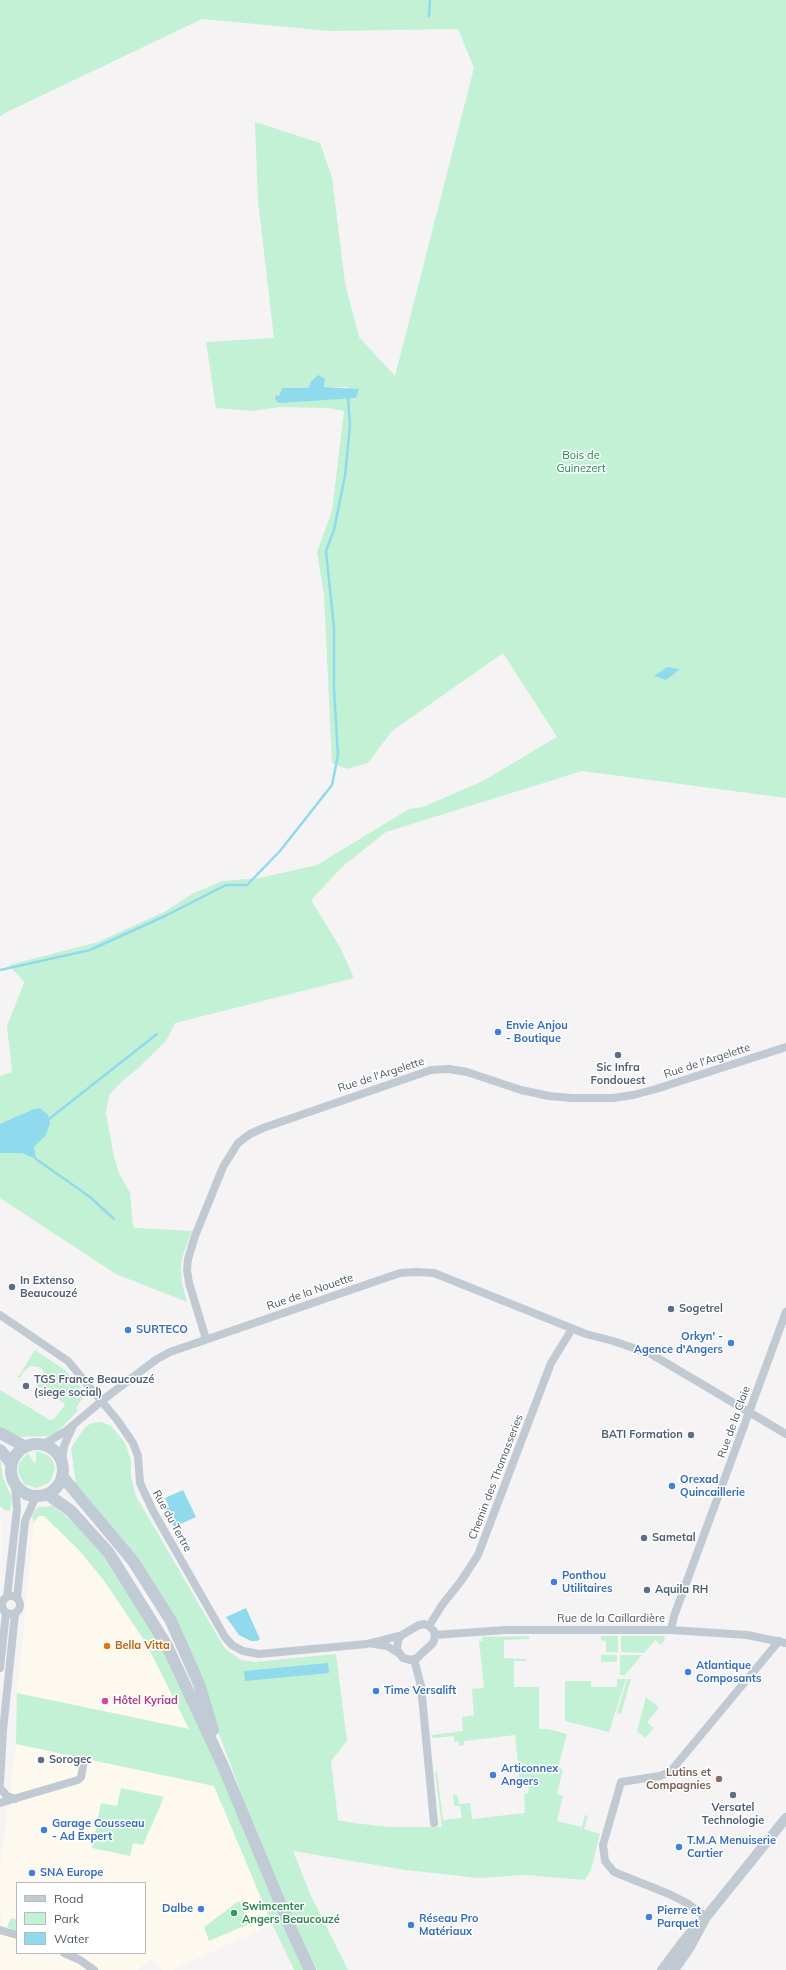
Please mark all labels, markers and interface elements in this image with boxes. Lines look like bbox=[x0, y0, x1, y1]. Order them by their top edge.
park label: Bois de Guinezert bbox=[556, 449, 606, 475]
place label: Envie Anjou - Boutique bbox=[506, 1019, 568, 1045]
marker: Envie Anjou - Boutique bbox=[493, 1027, 503, 1037]
street label: Rue de l'Argelette bbox=[662, 1041, 752, 1081]
marker: Sic Infra Fondouest bbox=[613, 1050, 623, 1060]
street label: Rue de l'Argelette bbox=[336, 1055, 426, 1095]
place label: Sic Infra Fondouest bbox=[591, 1061, 645, 1087]
street label: Rue de la Nouette bbox=[265, 1271, 355, 1313]
place label: In Extenso Beaucouzé bbox=[20, 1274, 77, 1300]
marker: In Extenso Beaucouzé bbox=[7, 1282, 17, 1292]
place label: Sogetrel bbox=[679, 1302, 723, 1316]
marker: Sogetrel bbox=[666, 1304, 676, 1314]
place label: SURTECO bbox=[136, 1323, 188, 1337]
marker: SURTECO bbox=[123, 1325, 133, 1335]
place label: Orkyn' - Agence d'Angers bbox=[634, 1330, 723, 1356]
marker: Orkyn' - Agence d'Angers bbox=[726, 1338, 736, 1348]
place label: TGS France Beaucouzé (siege social) bbox=[34, 1373, 154, 1399]
marker: TGS France Beaucouzé (siege social) bbox=[21, 1381, 31, 1391]
street label: Rue de la Claie bbox=[715, 1384, 753, 1460]
street label: Chemin des Thomasseries bbox=[466, 1413, 526, 1541]
place label: BATI Formation bbox=[601, 1428, 683, 1442]
marker: BATI Formation bbox=[686, 1430, 696, 1440]
place label: Orexad Quincaillerie bbox=[680, 1473, 745, 1499]
marker: Orexad Quincaillerie bbox=[667, 1481, 677, 1491]
street label: Rue du Tertre bbox=[150, 1488, 194, 1554]
place label: Sametal bbox=[652, 1531, 696, 1545]
marker: Sametal bbox=[639, 1533, 649, 1543]
place label: Ponthou Utilitaires bbox=[562, 1569, 613, 1595]
marker: Ponthou Utilitaires bbox=[549, 1577, 559, 1587]
place label: Aquila RH bbox=[655, 1583, 708, 1597]
marker: Aquila RH bbox=[642, 1585, 652, 1595]
street label: Rue de la Caillardière bbox=[557, 1612, 665, 1626]
place label: Bella Vitta bbox=[115, 1639, 170, 1653]
marker: Bella Vitta bbox=[102, 1641, 112, 1651]
place label: Atlantique Composants bbox=[696, 1659, 762, 1685]
marker: Atlantique Composants bbox=[683, 1667, 693, 1677]
place label: Time Versalift bbox=[384, 1684, 456, 1698]
marker: Time Versalift bbox=[371, 1686, 381, 1696]
place label: Hôtel Kyriad bbox=[113, 1694, 178, 1708]
marker: Hôtel Kyriad bbox=[100, 1696, 110, 1706]
place label: Sorogec bbox=[49, 1753, 92, 1767]
marker: Sorogec bbox=[36, 1755, 46, 1765]
place label: Articonnex Angers bbox=[501, 1762, 558, 1788]
place label: Lutins et Compagnies bbox=[646, 1766, 711, 1792]
marker: Articonnex Angers bbox=[488, 1770, 498, 1780]
marker: Lutins et Compagnies bbox=[714, 1774, 724, 1784]
marker: Versatel Technologie bbox=[728, 1790, 738, 1800]
place label: Versatel Technologie bbox=[702, 1801, 764, 1827]
place label: Garage Cousseau - Ad Expert bbox=[52, 1817, 145, 1843]
marker: Garage Cousseau - Ad Expert bbox=[39, 1825, 49, 1835]
place label: T.M.A Menuiserie Cartier bbox=[687, 1834, 776, 1860]
marker: T.M.A Menuiserie Cartier bbox=[674, 1842, 684, 1852]
place label: SNA Europe bbox=[40, 1866, 103, 1880]
marker: SNA Europe bbox=[27, 1868, 37, 1878]
legend bbox=[16, 1882, 146, 1954]
text: Road bbox=[54, 1891, 83, 1906]
place label: Swimcenter Angers Beaucouzé bbox=[242, 1900, 340, 1926]
place label: Dalbe bbox=[162, 1902, 193, 1916]
marker: Dalbe bbox=[196, 1904, 206, 1914]
place label: Pierre et Parquet bbox=[657, 1904, 701, 1930]
marker: Swimcenter Angers Beaucouzé bbox=[229, 1908, 239, 1918]
text: Park bbox=[54, 1911, 79, 1926]
place label: Réseau Pro Matériaux bbox=[419, 1912, 478, 1938]
marker: Pierre et Parquet bbox=[644, 1912, 654, 1922]
marker: Réseau Pro Matériaux bbox=[406, 1920, 416, 1930]
text: Water bbox=[54, 1931, 89, 1946]

